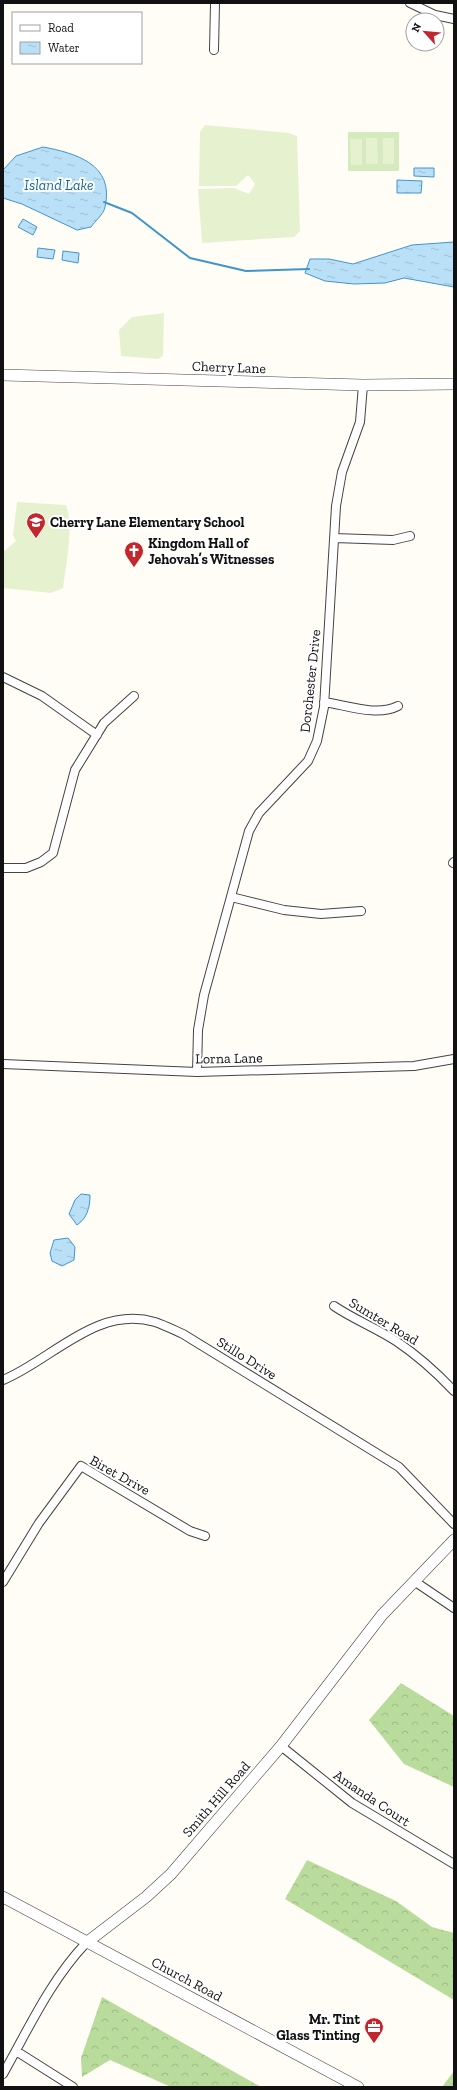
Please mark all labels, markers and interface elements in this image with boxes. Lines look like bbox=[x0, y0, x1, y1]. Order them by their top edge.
legend bbox=[12, 12, 142, 64]
north arrow bbox=[405, 12, 445, 52]
text: N bbox=[409, 20, 425, 34]
text: Road bbox=[48, 21, 74, 35]
text: Water bbox=[48, 41, 80, 55]
water label: Island Lake bbox=[24, 176, 94, 194]
street label: Cherry Lane bbox=[192, 358, 267, 377]
school or university icon: Cherry Lane Elementary School bbox=[25, 511, 47, 539]
place label: Cherry Lane Elementary School bbox=[50, 514, 245, 531]
place label: Kingdom Hall of Jehovah’s Witnesses bbox=[148, 535, 275, 568]
church icon: Kingdom Hall of Jehovah’s Witnesses bbox=[123, 540, 145, 568]
street label: Dorchester Drive bbox=[297, 628, 324, 733]
street label: Lorna Lane bbox=[195, 1049, 263, 1068]
street label: Sumter Road bbox=[346, 1294, 422, 1349]
street label: Stillo Drive bbox=[214, 1333, 280, 1384]
street label: Biret Drive bbox=[87, 1452, 153, 1499]
street label: Smith Hill Road bbox=[179, 1758, 254, 1841]
street label: Amanda Court bbox=[330, 1767, 414, 1831]
street label: Church Road bbox=[148, 1954, 225, 2005]
place label: Mr. Tint Glass Tinting bbox=[276, 2011, 360, 2044]
office icon: Mr. Tint Glass Tinting bbox=[363, 2016, 385, 2044]

